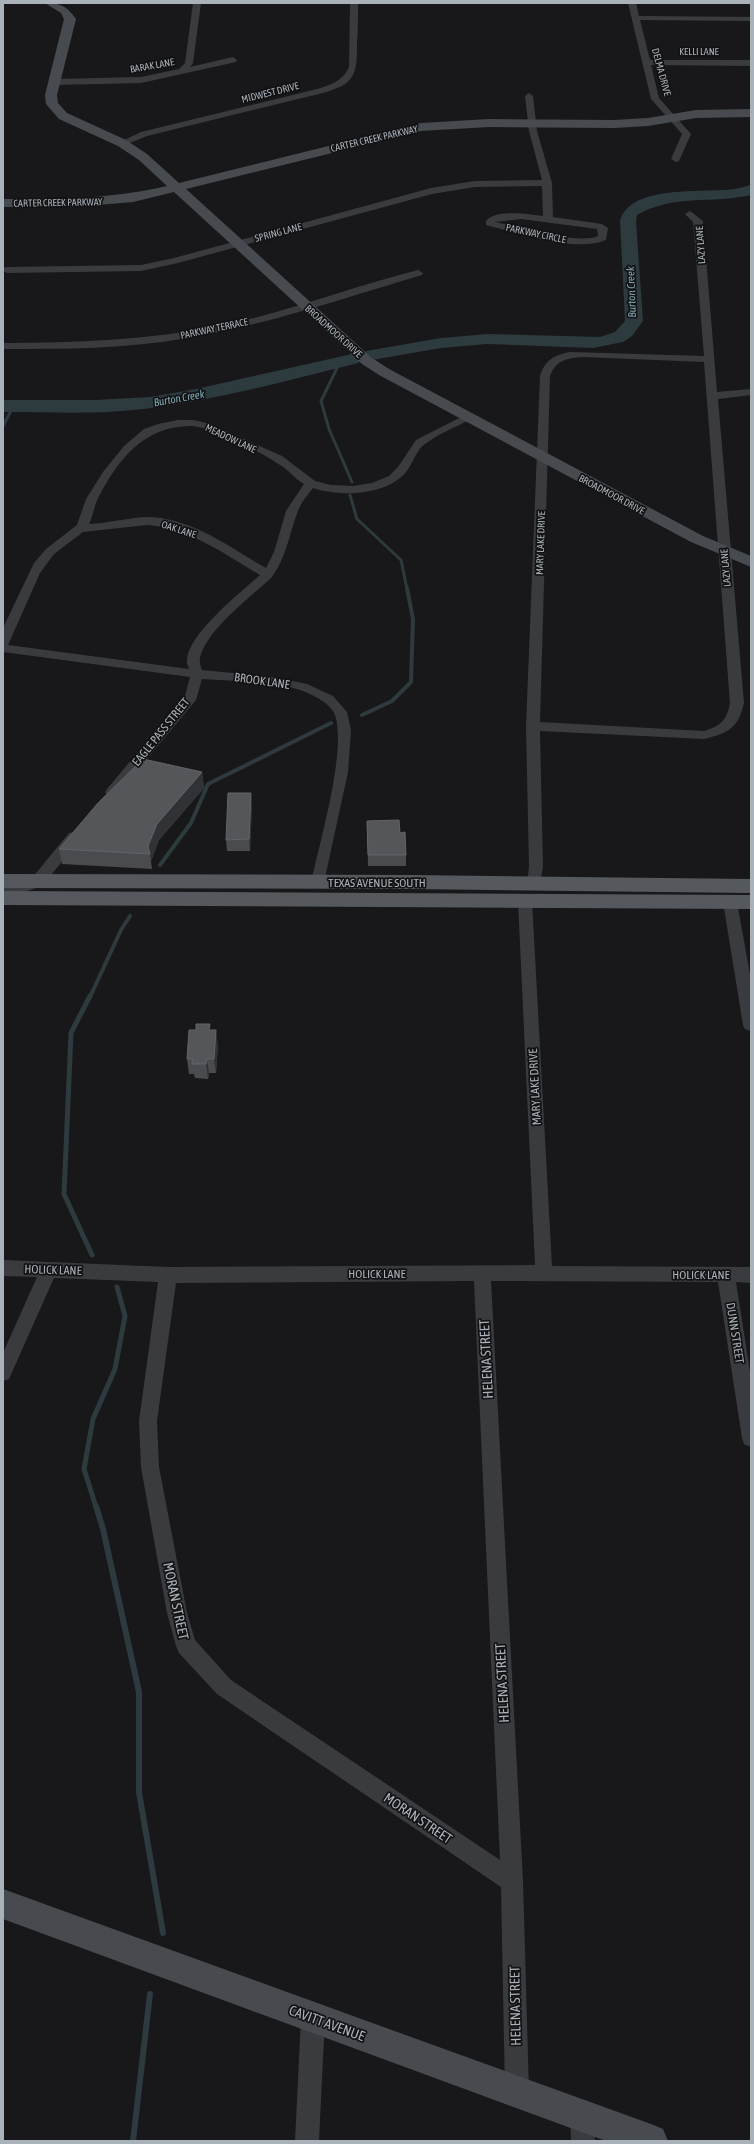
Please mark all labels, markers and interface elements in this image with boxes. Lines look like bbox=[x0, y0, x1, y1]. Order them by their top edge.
street label: KELLI LANE bbox=[679, 46, 720, 57]
street label: DELMA DRIVE bbox=[650, 47, 673, 98]
street label: BARAK LANE bbox=[129, 56, 176, 75]
street label: MIDWEST DRIVE bbox=[240, 80, 301, 105]
street label: CARTER CREEK PARKWAY bbox=[330, 123, 419, 154]
street label: CARTER CREEK PARKWAY bbox=[13, 196, 103, 209]
street label: SPRING LANE bbox=[253, 221, 304, 244]
street label: PARKWAY CIRCLE bbox=[505, 222, 568, 245]
street label: LAZY LANE bbox=[694, 225, 707, 264]
water label: Burton Creek bbox=[624, 266, 638, 318]
street label: BROADMOOR DRIVE bbox=[303, 303, 365, 360]
street label: PARKWAY TERRACE bbox=[179, 316, 250, 341]
water label: Burton Creek bbox=[153, 388, 205, 408]
street label: MEADOW LANE bbox=[204, 422, 259, 455]
street label: BROADMOOR DRIVE bbox=[577, 472, 647, 517]
street label: MARY LAKE DRIVE bbox=[534, 510, 547, 575]
street label: OAK LANE bbox=[160, 519, 198, 540]
street label: LAZY LANE bbox=[718, 548, 733, 587]
street label: BROOK LANE bbox=[233, 670, 291, 692]
street label: EAGLE PASS STREET bbox=[129, 695, 193, 769]
street label: TEXAS AVENUE SOUTH bbox=[328, 876, 426, 890]
street label: MARY LAKE DRIVE bbox=[526, 1048, 544, 1126]
street label: HOLICK LANE bbox=[24, 1262, 82, 1278]
street label: HOLICK LANE bbox=[348, 1267, 406, 1281]
street label: HOLICK LANE bbox=[672, 1268, 730, 1282]
street label: DUNN STREET bbox=[723, 1302, 747, 1365]
street label: HELENA STREET bbox=[476, 1319, 496, 1399]
street label: MORAN STREET bbox=[160, 1561, 192, 1641]
street label: HELENA STREET bbox=[492, 1643, 512, 1723]
street label: MORAN STREET bbox=[381, 1789, 455, 1847]
street label: HELENA STREET bbox=[506, 1966, 524, 2046]
street label: CAVITT AVENUE bbox=[287, 2002, 367, 2044]

